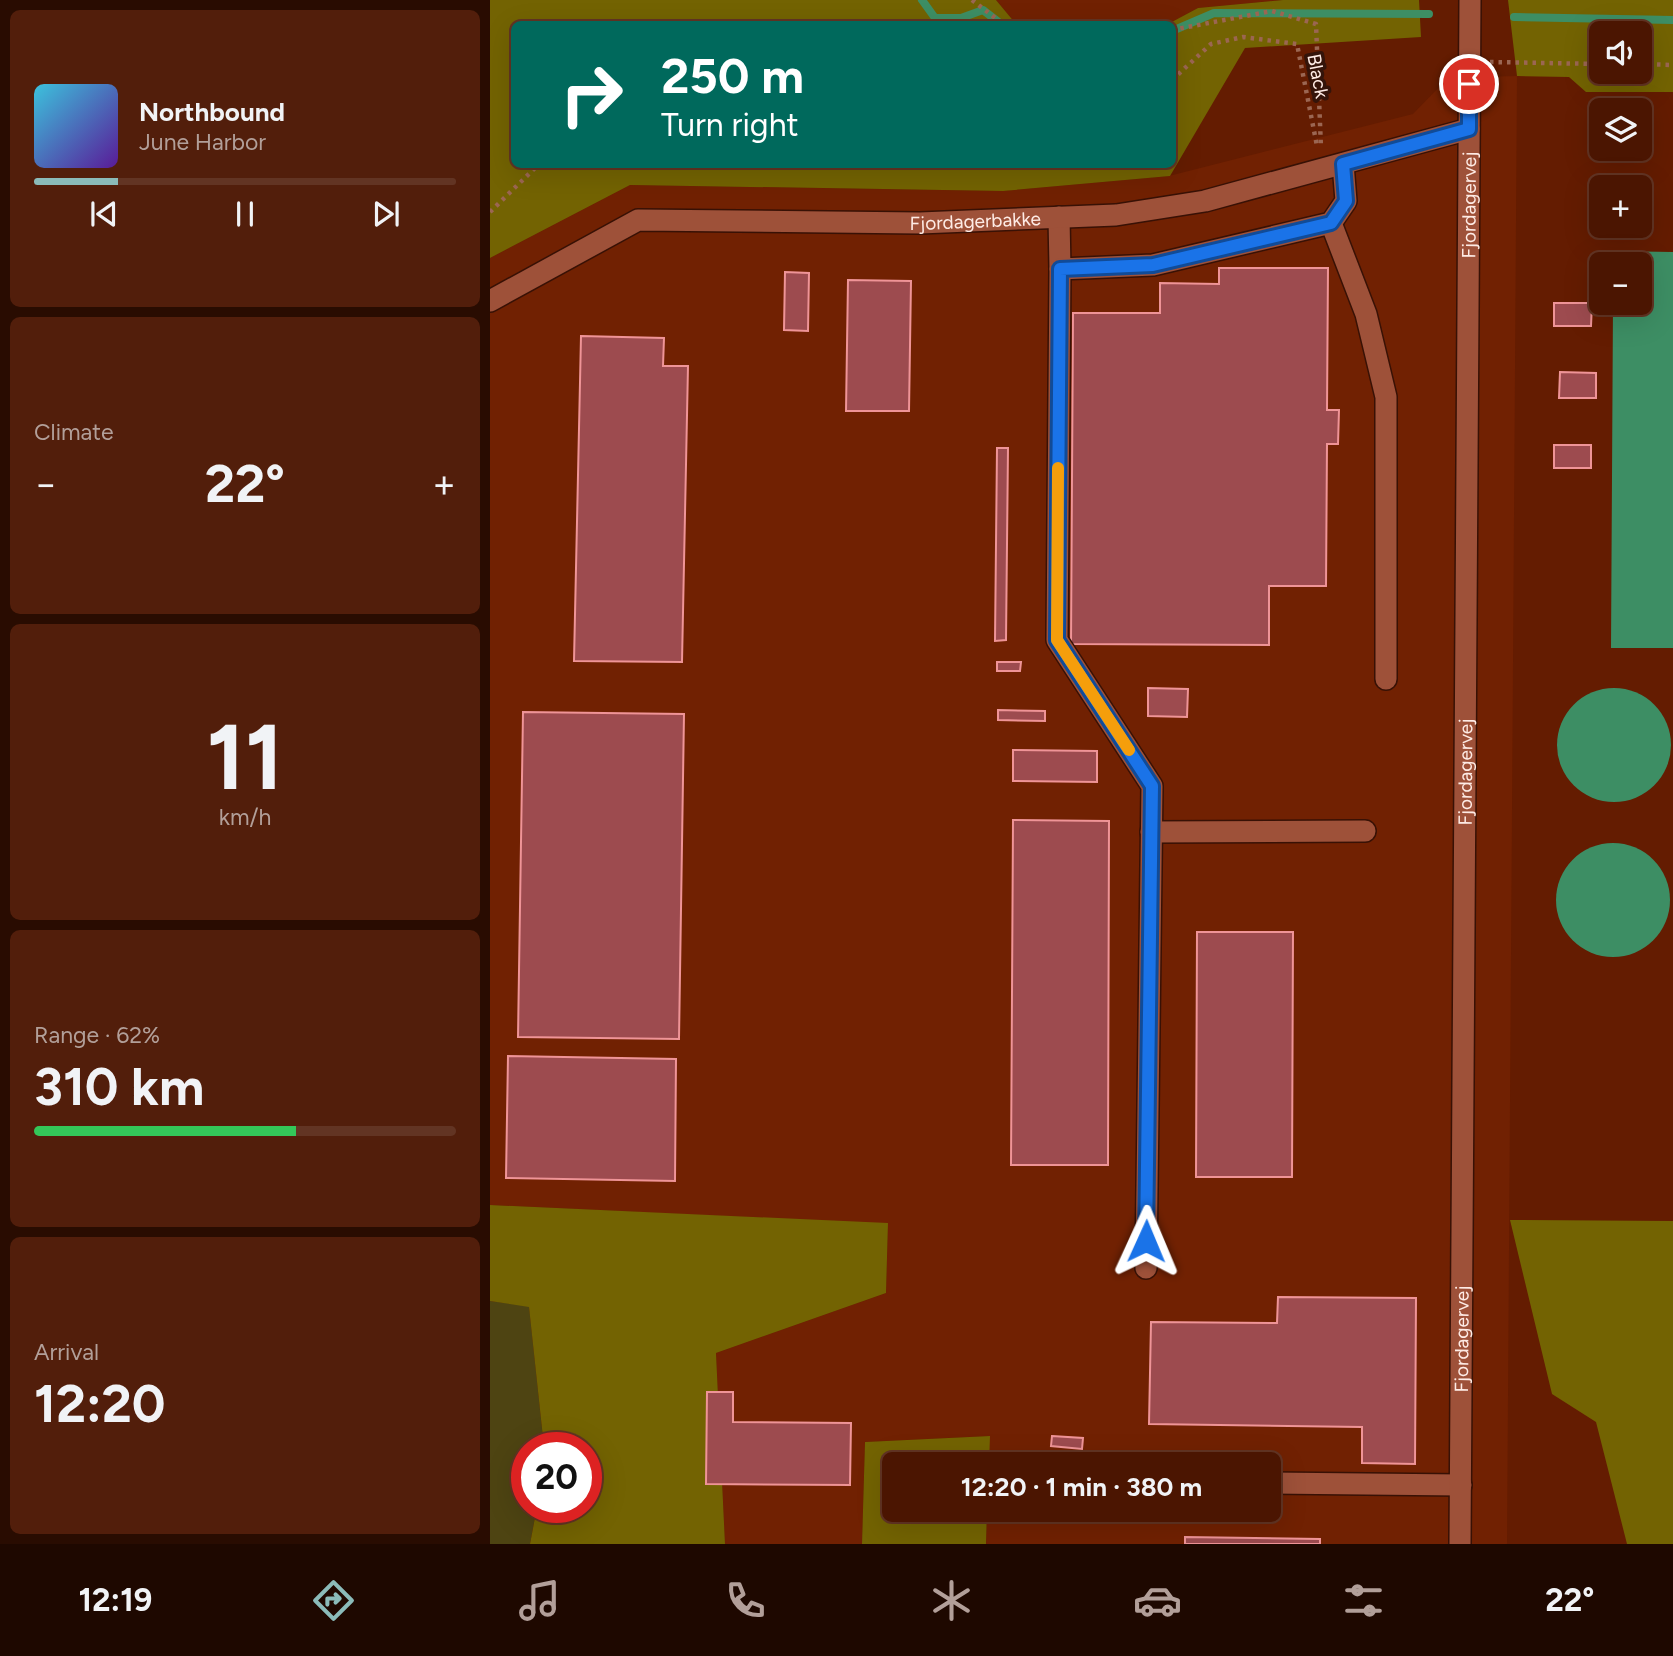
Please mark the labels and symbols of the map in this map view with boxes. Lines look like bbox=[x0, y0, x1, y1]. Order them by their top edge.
street label: Black bbox=[1302, 52, 1334, 101]
pin bbox=[1439, 54, 1499, 114]
street label: Fjordagervej bbox=[1457, 152, 1481, 259]
street label: Fjordagerbakke bbox=[910, 207, 1041, 235]
street label: Fjordagervej bbox=[1453, 719, 1477, 826]
position arrow bbox=[1109, 1204, 1183, 1278]
street label: Fjordagervej bbox=[1449, 1285, 1473, 1393]
speed limit sign: 20 bbox=[511, 1432, 602, 1523]

